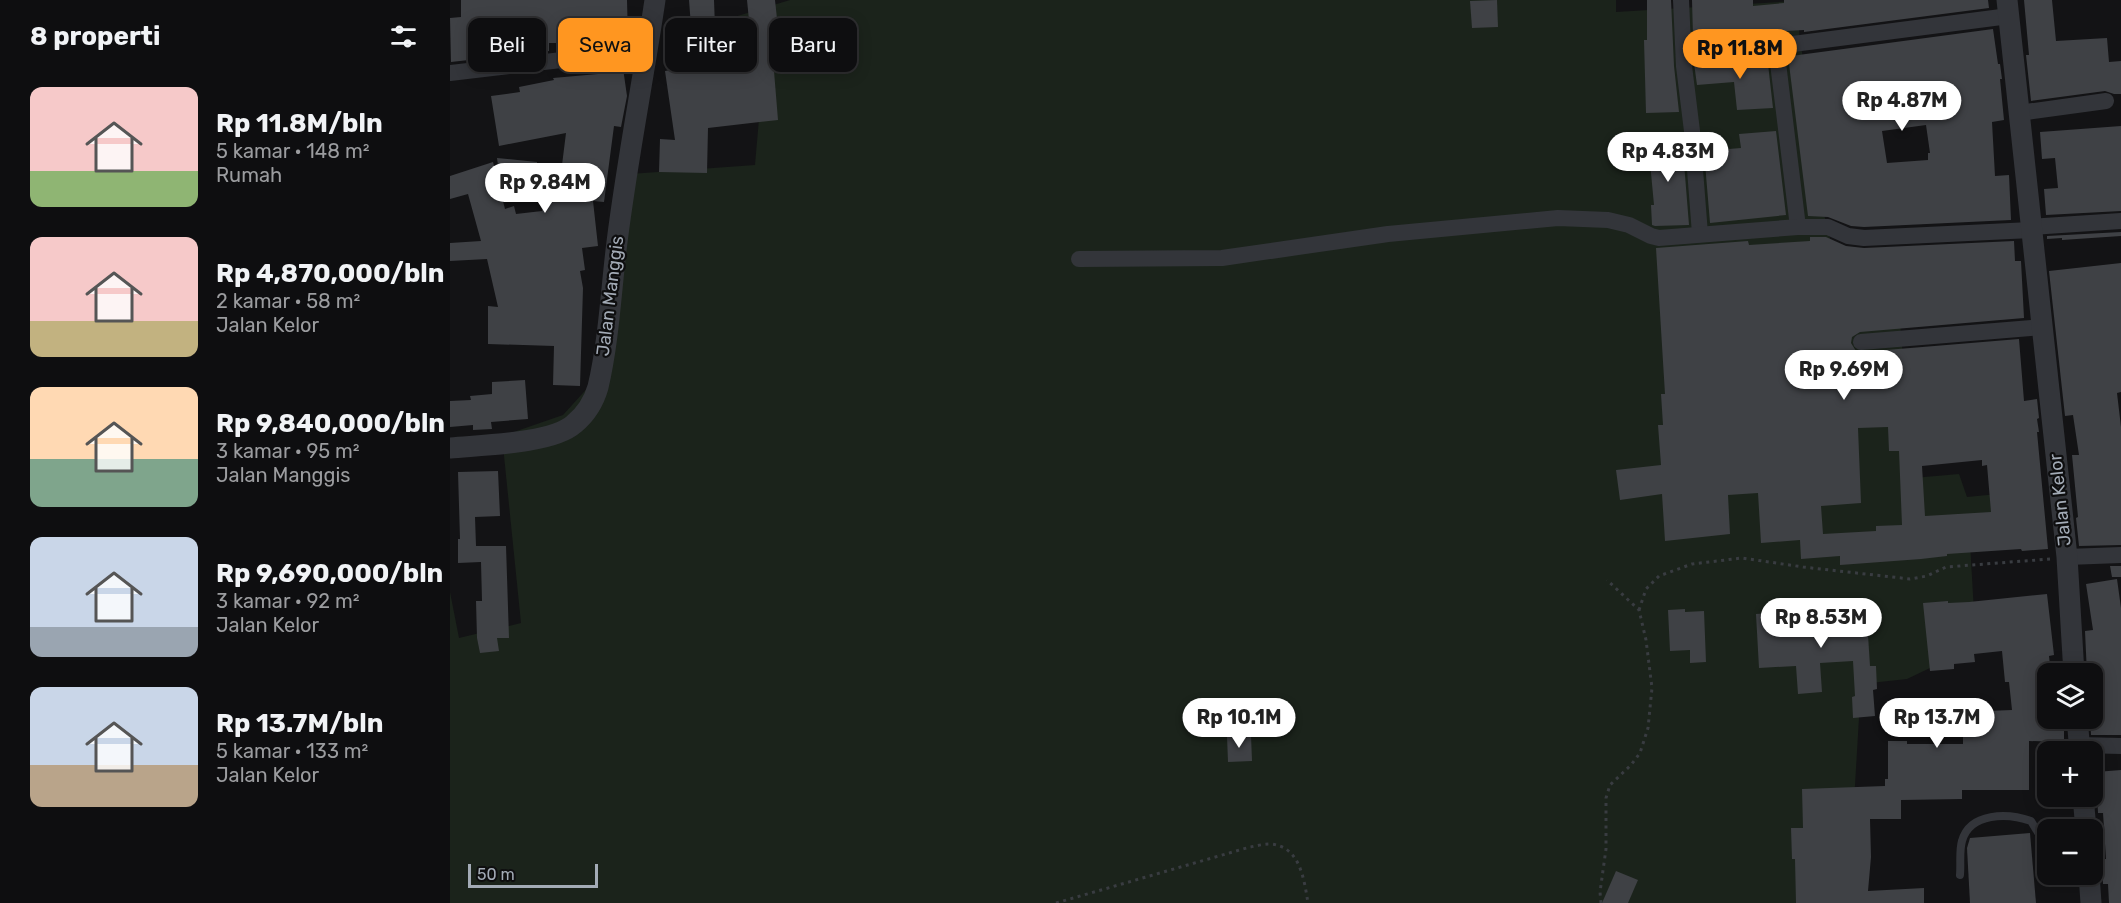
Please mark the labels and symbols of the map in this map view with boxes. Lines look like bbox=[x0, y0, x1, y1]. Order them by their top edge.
pin: Rp 11.8M bbox=[1678, 29, 1802, 80]
pin: Rp 4.87M bbox=[1840, 81, 1964, 132]
pin: Rp 4.83M bbox=[1606, 132, 1730, 183]
pin: Rp 9.84M bbox=[483, 163, 607, 214]
street label: Jalan Manggis bbox=[592, 235, 628, 357]
pin: Rp 9.69M bbox=[1782, 350, 1906, 401]
street label: Jalan Kelor bbox=[2044, 453, 2076, 547]
pin: Rp 8.53M bbox=[1759, 598, 1883, 649]
pin: Rp 10.1M bbox=[1177, 698, 1301, 749]
pin: Rp 13.7M bbox=[1875, 698, 1999, 749]
scale bar bbox=[468, 861, 598, 888]

